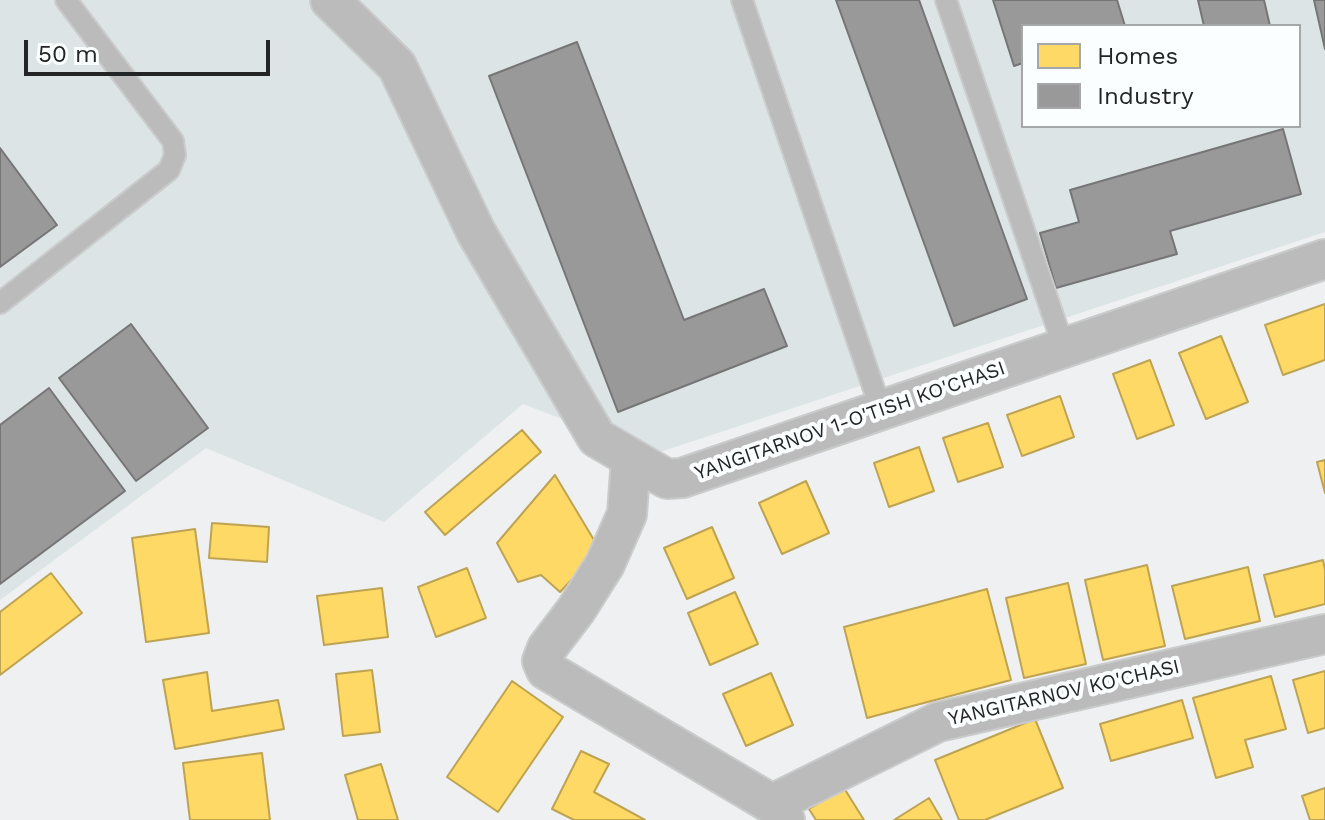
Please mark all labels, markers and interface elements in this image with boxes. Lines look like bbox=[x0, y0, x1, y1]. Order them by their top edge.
scale bar bbox=[28, 24, 274, 74]
legend bbox=[1021, 24, 1301, 128]
text: 50 m bbox=[38, 40, 98, 68]
text: Homes bbox=[1097, 42, 1178, 70]
text: Industry bbox=[1097, 82, 1194, 110]
street label: YANGITARNOV 1-O'TISH KO'CHASI bbox=[692, 356, 1008, 486]
street label: YANGITARNOV KO'CHASI bbox=[946, 655, 1182, 731]

